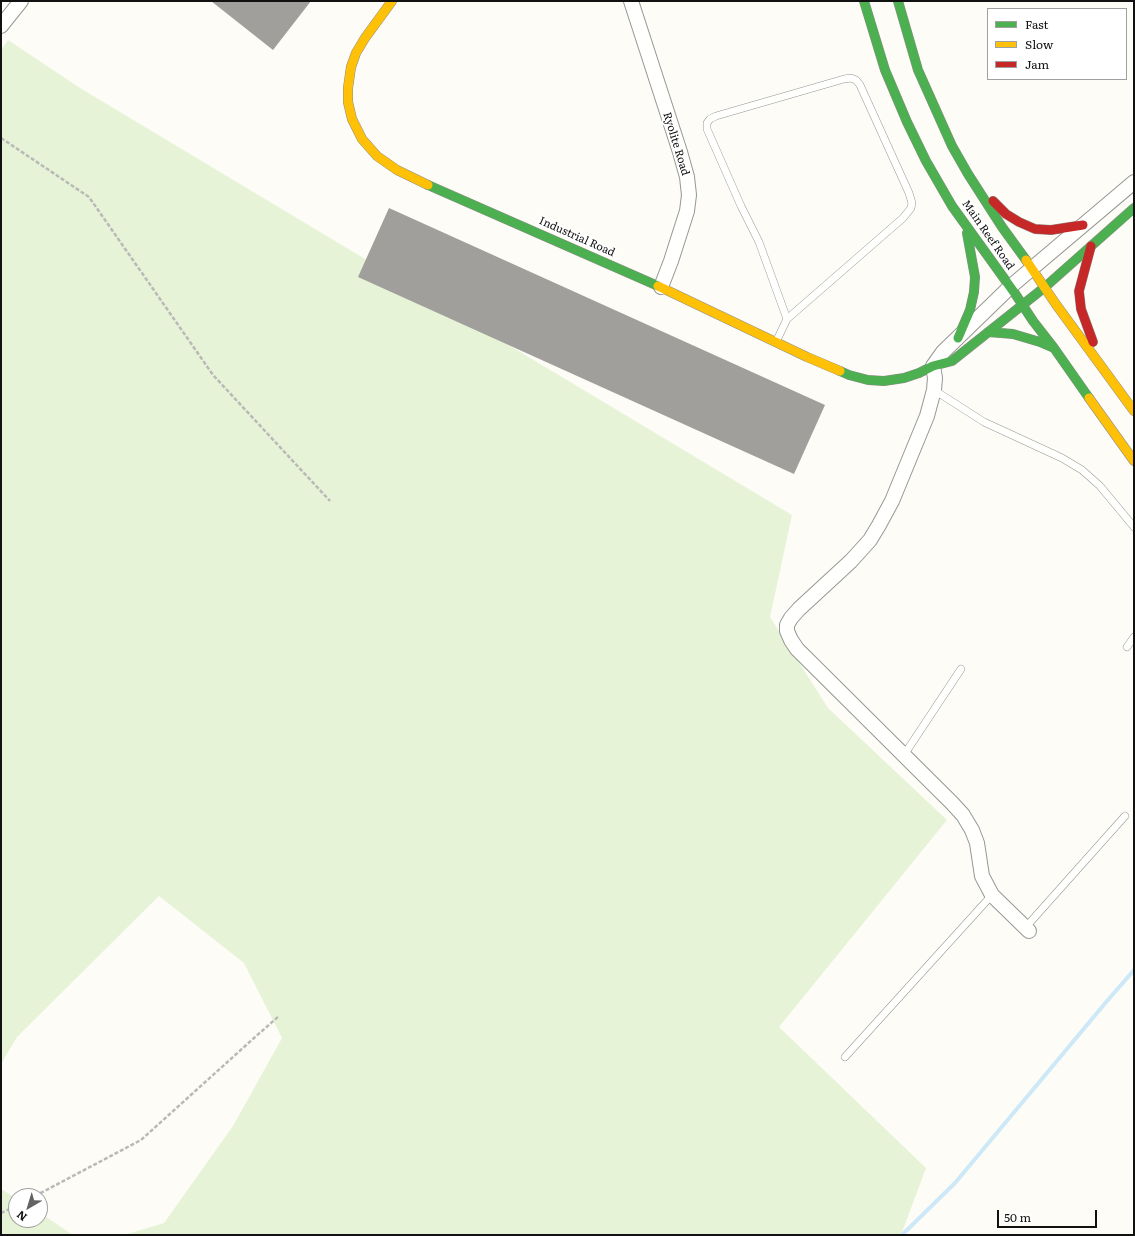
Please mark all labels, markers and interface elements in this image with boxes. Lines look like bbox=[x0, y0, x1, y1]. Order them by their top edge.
legend bbox=[987, 8, 1127, 80]
text: Fast bbox=[1025, 15, 1048, 33]
text: Slow bbox=[1025, 35, 1053, 53]
text: Jam bbox=[1025, 55, 1049, 73]
street label: Ryolite Road bbox=[660, 111, 692, 177]
street label: Main Reef Road bbox=[959, 198, 1017, 272]
street label: Industrial Road bbox=[537, 214, 617, 260]
north arrow bbox=[8, 1188, 48, 1228]
scale bar bbox=[999, 1202, 1099, 1228]
text: N bbox=[13, 1208, 30, 1226]
text: 50 m bbox=[1004, 1208, 1031, 1226]

